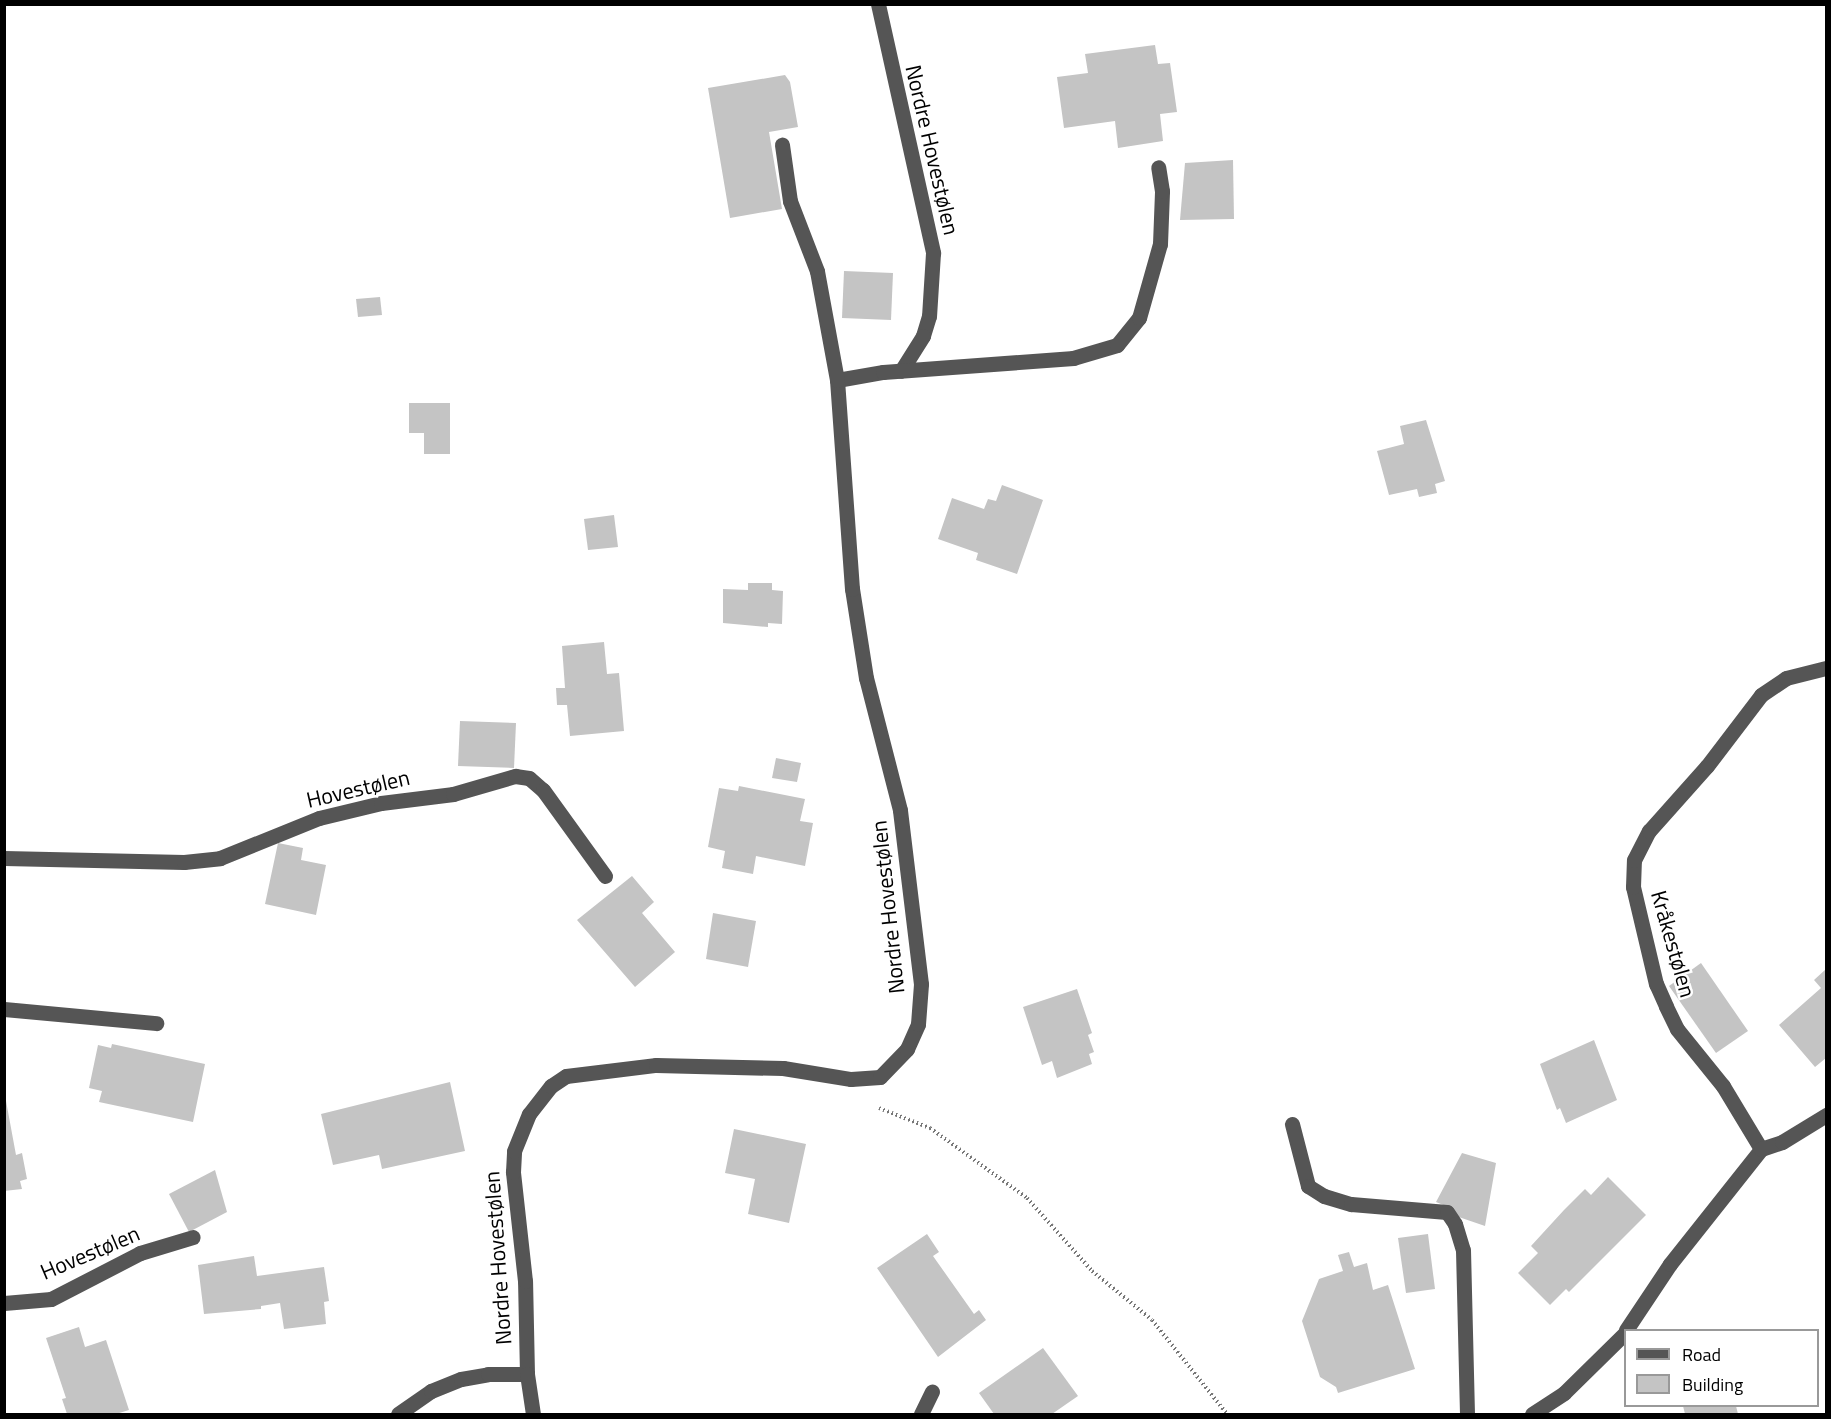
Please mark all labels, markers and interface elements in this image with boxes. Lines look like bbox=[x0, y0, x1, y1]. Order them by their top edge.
street label: Nordre Hovestølen bbox=[900, 62, 964, 238]
street label: Hovestølen bbox=[304, 764, 412, 814]
street label: Nordre Hovestølen bbox=[866, 819, 910, 995]
street label: Kråkestølen bbox=[1645, 887, 1701, 1001]
street label: Nordre Hovestølen bbox=[479, 1170, 517, 1346]
street label: Hovestølen bbox=[36, 1220, 144, 1286]
legend bbox=[1624, 1329, 1819, 1407]
text: Road bbox=[1682, 1341, 1721, 1368]
text: Building bbox=[1682, 1371, 1743, 1398]

